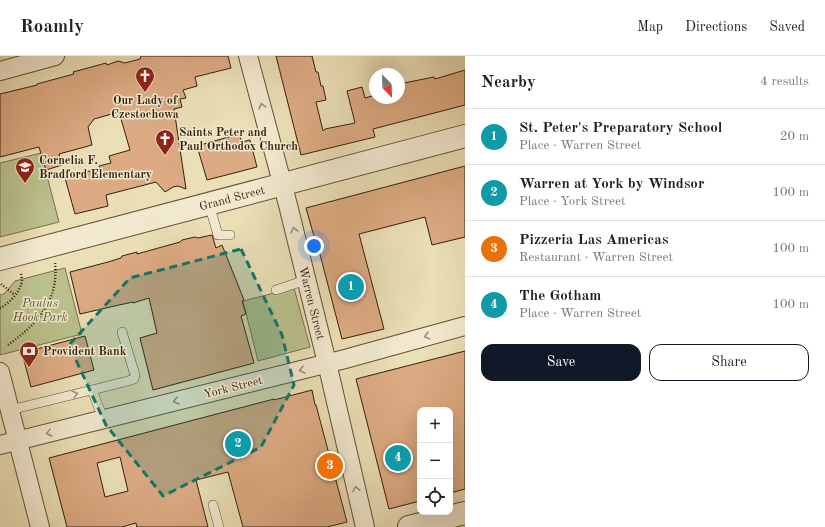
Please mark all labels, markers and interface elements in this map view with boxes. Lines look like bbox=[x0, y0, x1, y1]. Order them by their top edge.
text: Roamly bbox=[20, 18, 84, 37]
text: Map bbox=[637, 20, 663, 34]
text: Directions bbox=[685, 20, 747, 34]
text: Saved bbox=[769, 20, 805, 34]
church icon: Our Lady of Czestochowa bbox=[134, 65, 156, 93]
north arrow bbox=[369, 68, 405, 104]
text: Nearby bbox=[481, 74, 536, 91]
text: 4 results bbox=[760, 75, 809, 88]
place label: Our Lady of Czestochowa bbox=[111, 95, 179, 121]
one-way arrow bbox=[258, 103, 266, 109]
text: St. Peter's Preparatory School bbox=[519, 121, 722, 136]
place label: Saints Peter and Paul Orthodox Church bbox=[179, 127, 298, 153]
church icon: Saints Peter and Paul Orthodox Church bbox=[154, 128, 176, 156]
text: 1 bbox=[490, 130, 498, 143]
text: 20 m bbox=[780, 130, 809, 143]
text: Place · Warren Street bbox=[519, 139, 641, 152]
place label: Cornelia F. Bradford Elementary bbox=[39, 155, 152, 181]
school or university icon: Cornelia F. Bradford Elementary bbox=[14, 156, 36, 184]
text: Warren at York by Windsor bbox=[519, 177, 704, 192]
street label: Grand Street bbox=[198, 184, 266, 213]
text: 2 bbox=[490, 186, 498, 199]
text: 100 m bbox=[772, 186, 809, 199]
text: Place · York Street bbox=[519, 195, 626, 208]
one-way arrow bbox=[290, 227, 299, 234]
text: Pizzeria Las Americas bbox=[519, 233, 668, 248]
your location bbox=[304, 236, 324, 256]
text: 3 bbox=[490, 242, 498, 255]
text: 100 m bbox=[772, 242, 809, 255]
text: Restaurant · Warren Street bbox=[519, 251, 673, 264]
street label: Warren Street bbox=[296, 266, 326, 341]
pin: 1 bbox=[338, 272, 364, 302]
text: The Gotham bbox=[519, 289, 601, 304]
park label: Paulus Hook Park bbox=[12, 298, 67, 324]
text: 4 bbox=[490, 298, 498, 311]
text: 100 m bbox=[772, 298, 809, 311]
text: Place · Warren Street bbox=[519, 307, 641, 320]
one-way arrow bbox=[424, 332, 431, 340]
bank icon: Provident Bank bbox=[18, 340, 40, 368]
button: Save bbox=[481, 344, 641, 381]
button: Share bbox=[649, 344, 809, 381]
place label: Provident Bank bbox=[43, 346, 127, 358]
one-way arrow bbox=[298, 365, 305, 373]
street label: York Street bbox=[203, 375, 264, 401]
one-way arrow bbox=[71, 390, 78, 399]
one-way arrow bbox=[172, 397, 179, 405]
map controls bbox=[417, 407, 453, 515]
button: + bbox=[417, 407, 453, 443]
one-way arrow bbox=[46, 428, 53, 437]
pin: 2 bbox=[225, 429, 251, 459]
pin: 4 bbox=[385, 443, 411, 473]
button: − bbox=[417, 443, 453, 479]
pin: 3 bbox=[317, 451, 343, 481]
button: locate bbox=[417, 479, 453, 515]
one-way arrow bbox=[353, 486, 361, 492]

